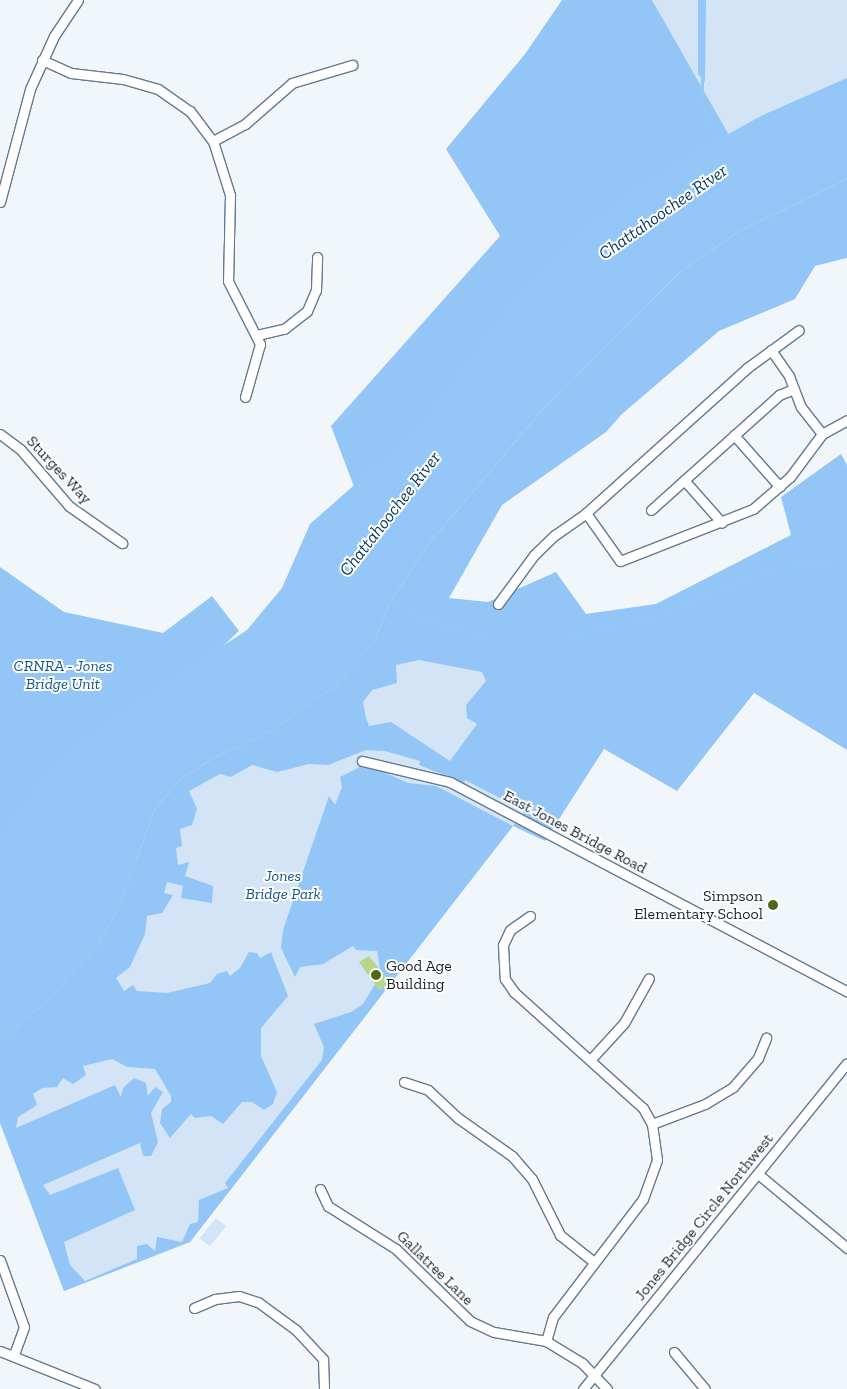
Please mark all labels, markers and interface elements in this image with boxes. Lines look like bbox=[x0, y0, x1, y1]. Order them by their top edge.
water label: Chattahoochee River bbox=[595, 160, 731, 264]
street label: Sturges Way bbox=[22, 432, 96, 508]
water label: Chattahoochee River bbox=[335, 448, 445, 580]
park label: CRNRA - Jones Bridge Unit bbox=[13, 656, 113, 694]
street label: East Jones Bridge Road bbox=[500, 786, 650, 878]
park label: Jones Bridge Park bbox=[245, 866, 321, 904]
place label: Simpson Elementary School bbox=[634, 886, 763, 924]
marker: Simpson Elementary School bbox=[767, 899, 779, 911]
place label: Good Age Building bbox=[386, 956, 452, 994]
marker: Good Age Building bbox=[370, 969, 382, 981]
street label: Jones Bridge Circle Northwest bbox=[631, 1129, 777, 1305]
street label: Gallatree Lane bbox=[393, 1227, 477, 1309]

